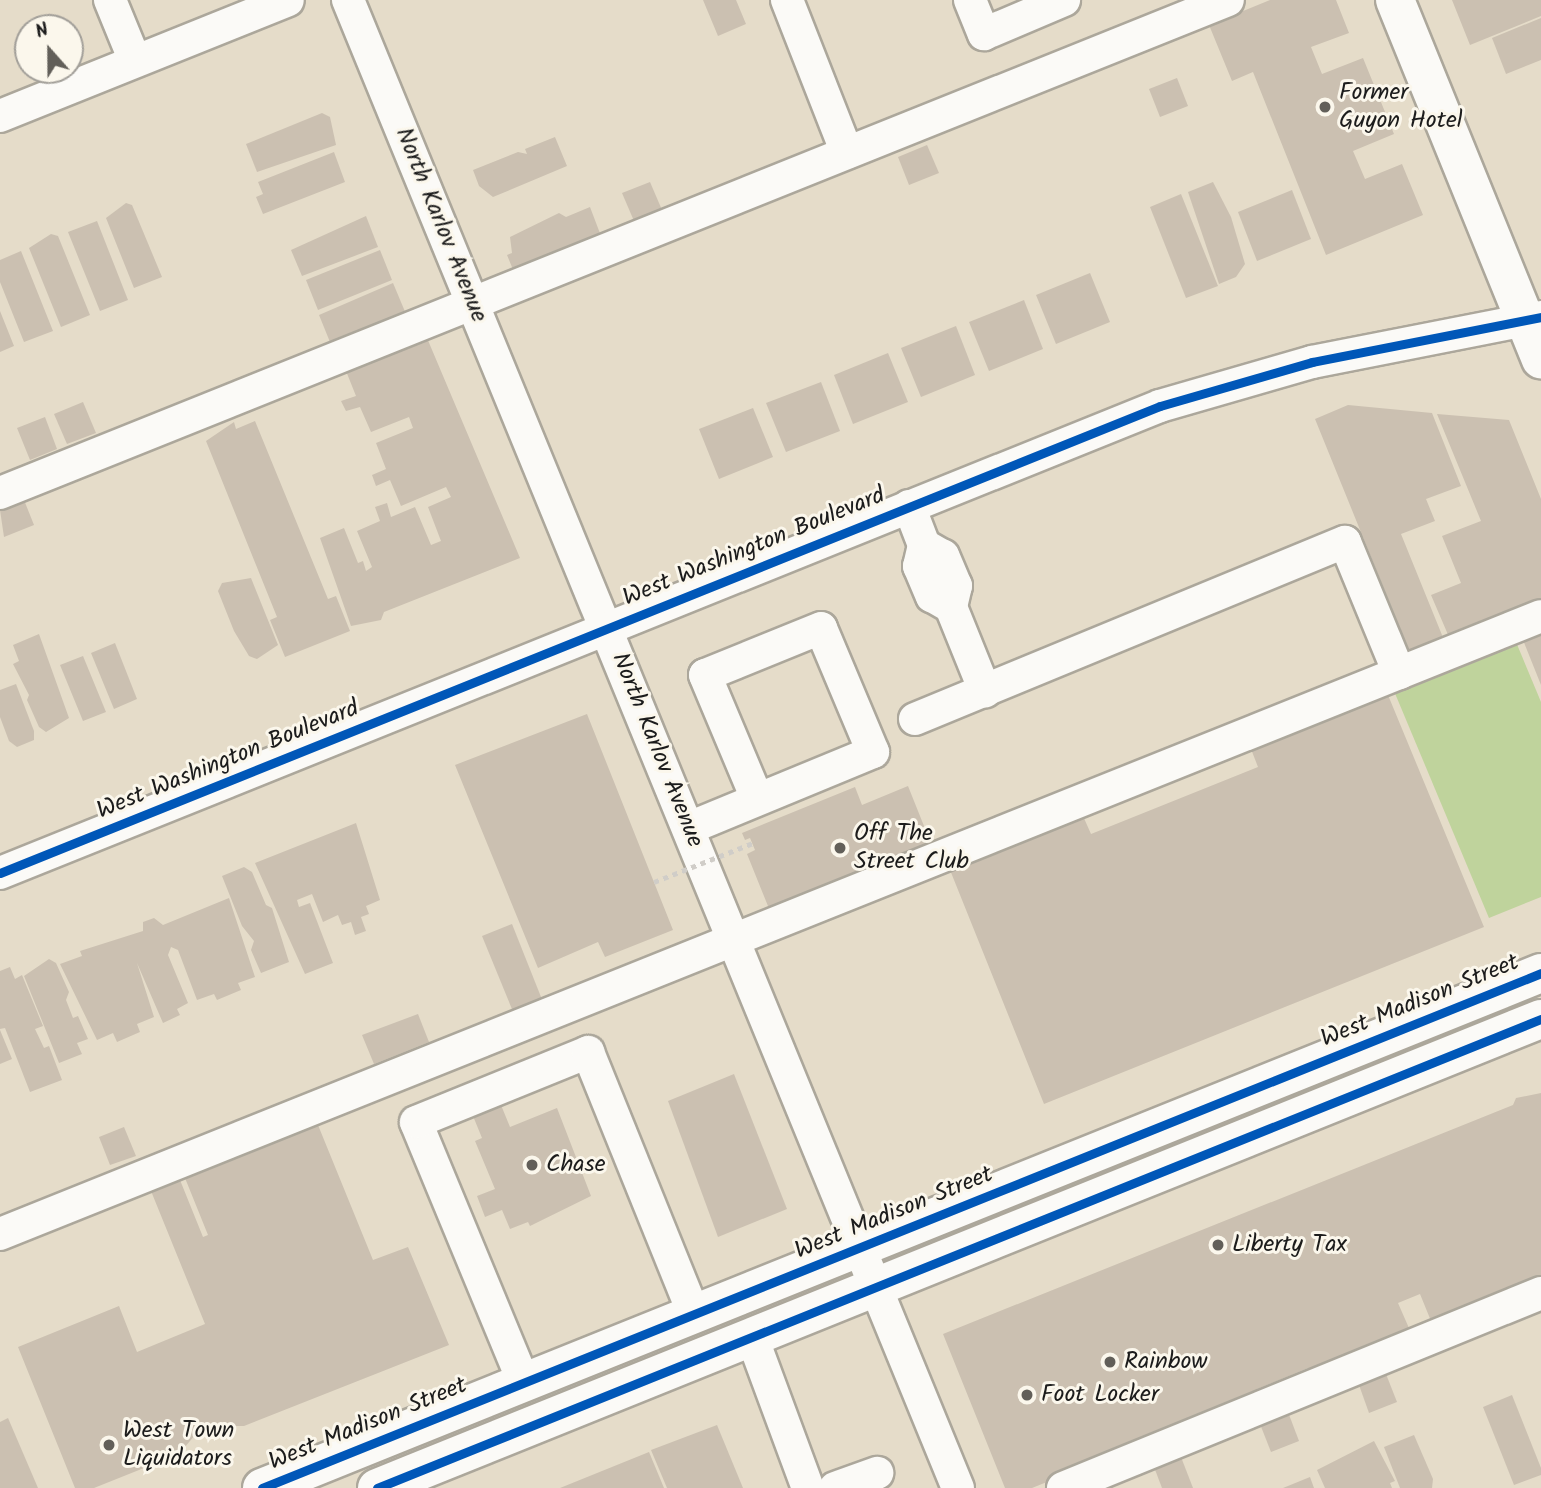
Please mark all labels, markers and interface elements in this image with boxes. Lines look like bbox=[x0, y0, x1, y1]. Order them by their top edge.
north arrow bbox=[14, 14, 84, 84]
text: N bbox=[31, 15, 53, 47]
place label: Former Guyon Hotel bbox=[1339, 79, 1463, 135]
marker: Former Guyon Hotel bbox=[1317, 99, 1333, 115]
street label: North Karlov Avenue bbox=[389, 123, 493, 327]
street label: West Washington Boulevard bbox=[619, 481, 889, 613]
street label: North Karlov Avenue bbox=[605, 648, 709, 852]
street label: West Washington Boulevard bbox=[93, 694, 363, 826]
place label: Off The Street Club bbox=[854, 820, 969, 876]
marker: Off The Street Club bbox=[832, 840, 848, 856]
street label: West Madison Street bbox=[1317, 948, 1523, 1054]
place label: Chase bbox=[546, 1151, 606, 1179]
marker: Chase bbox=[524, 1157, 540, 1173]
street label: West Madison Street bbox=[791, 1160, 997, 1266]
place label: Liberty Tax bbox=[1232, 1231, 1347, 1259]
marker: Liberty Tax bbox=[1210, 1237, 1226, 1253]
place label: Rainbow bbox=[1124, 1348, 1207, 1376]
marker: Rainbow bbox=[1102, 1354, 1118, 1370]
street label: West Madison Street bbox=[265, 1371, 471, 1477]
place label: Foot Locker bbox=[1041, 1381, 1159, 1409]
marker: Foot Locker bbox=[1019, 1387, 1035, 1403]
place label: West Town Liquidators bbox=[123, 1417, 234, 1473]
marker: West Town Liquidators bbox=[101, 1437, 117, 1453]

